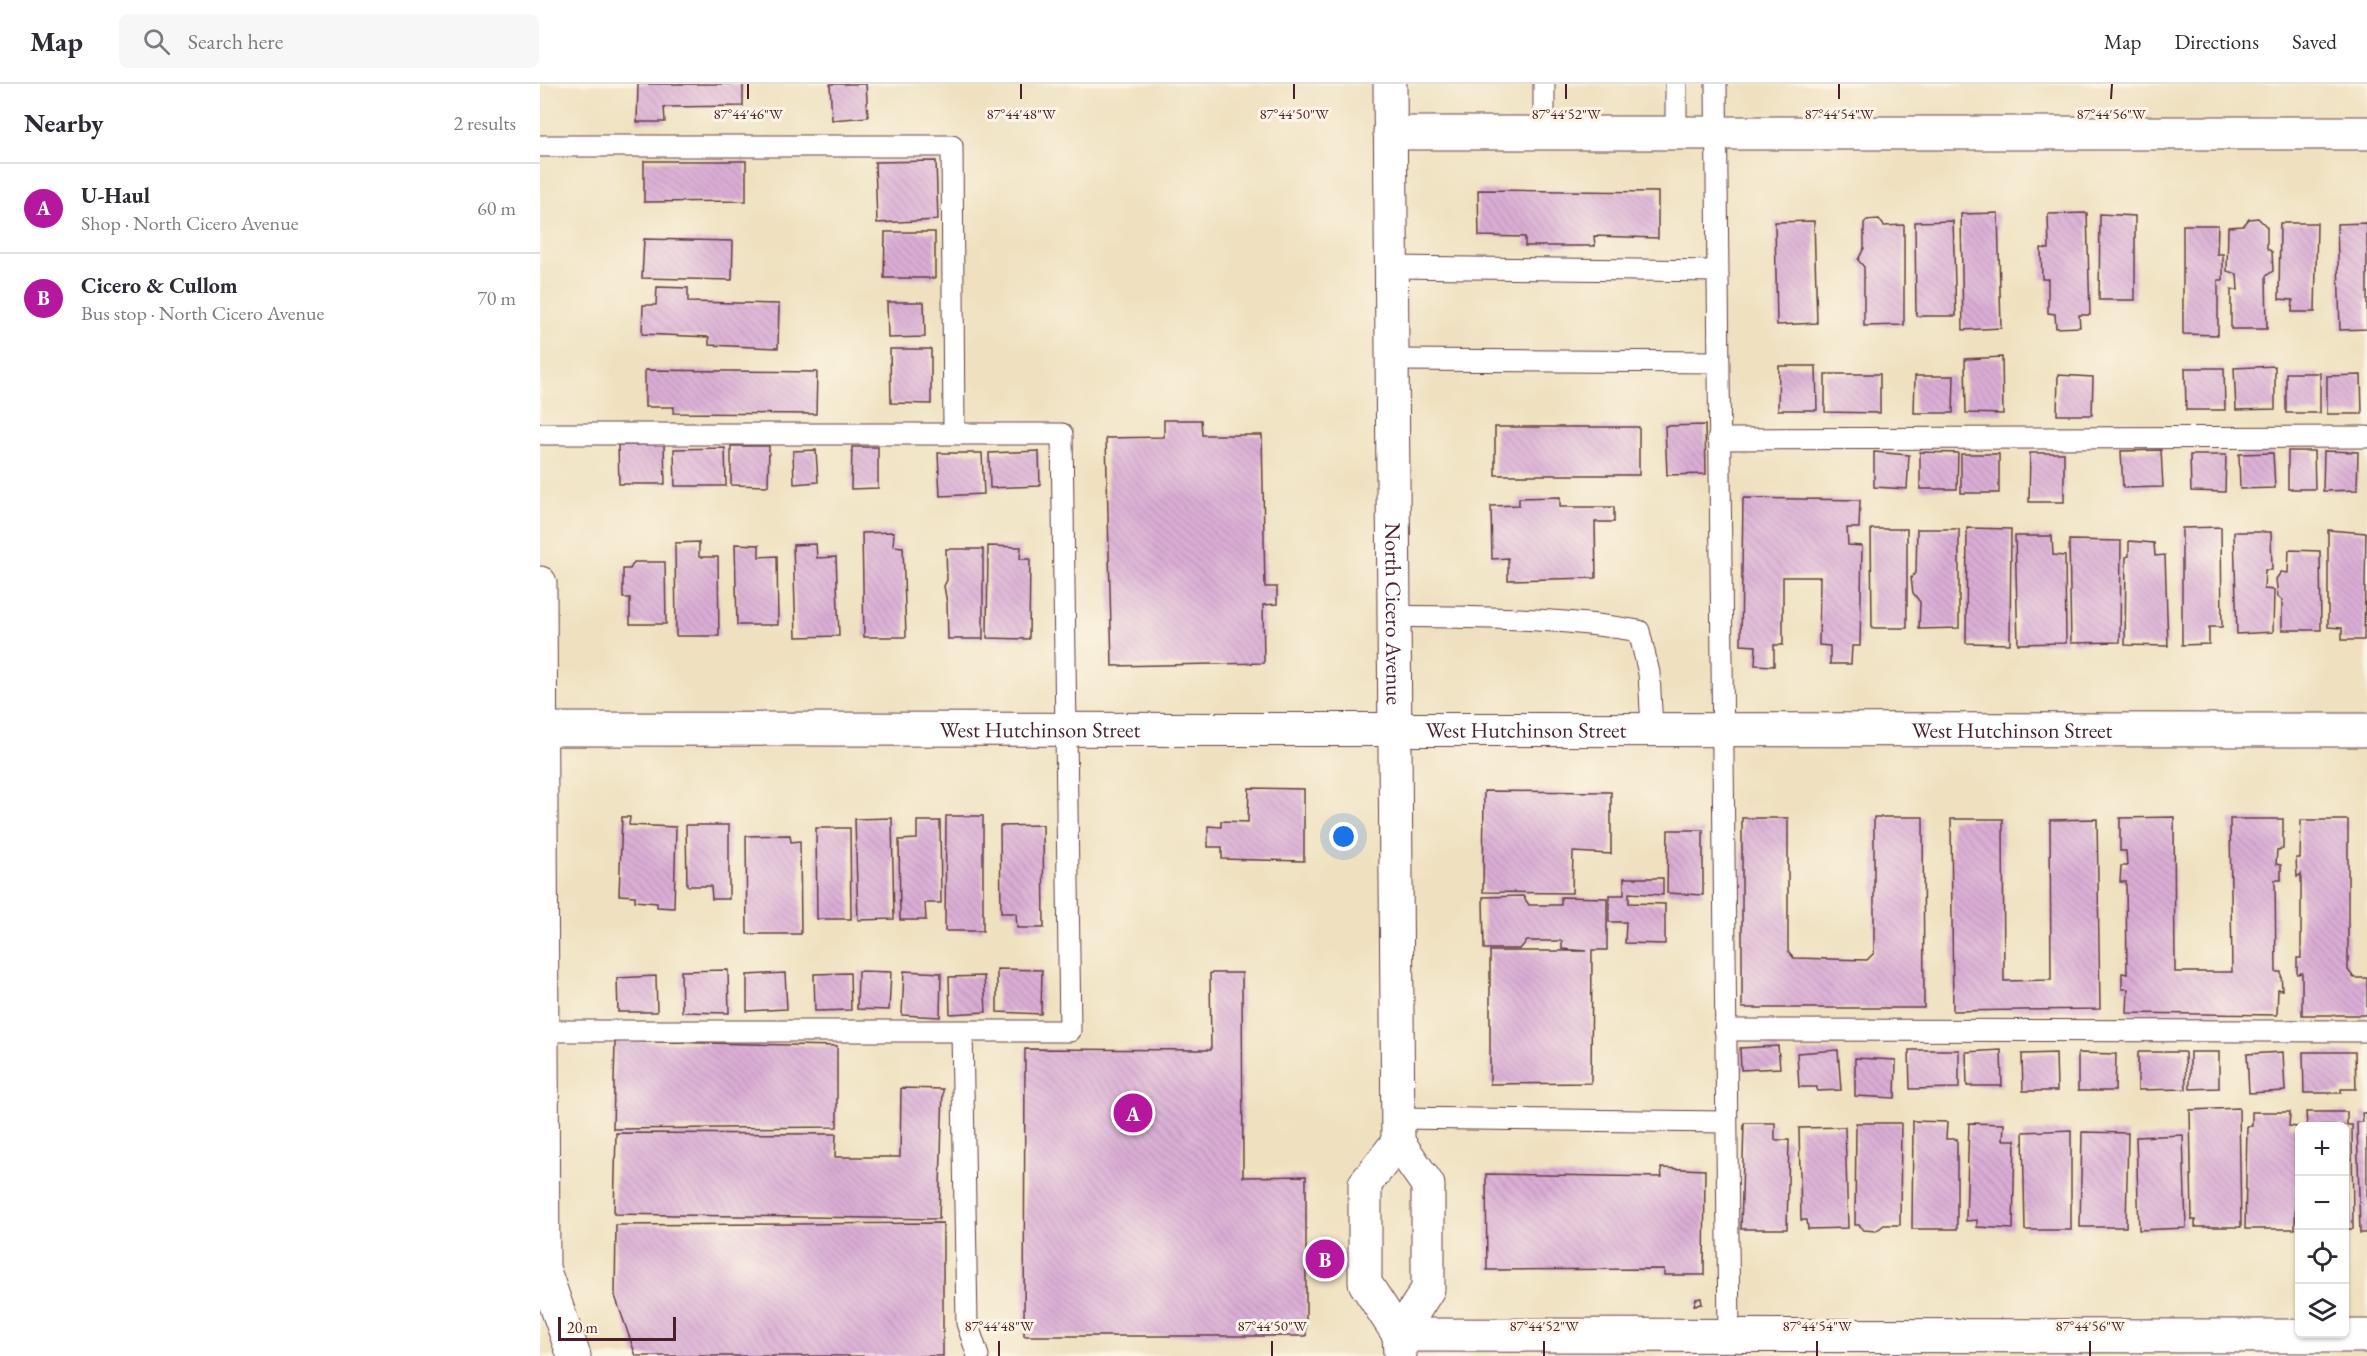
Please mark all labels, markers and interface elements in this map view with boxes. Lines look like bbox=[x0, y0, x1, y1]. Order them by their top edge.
search box bbox=[119, 14, 539, 68]
text: Map bbox=[30, 23, 83, 59]
icon: search bbox=[140, 25, 173, 58]
text: Search here bbox=[188, 27, 283, 56]
text: Map bbox=[2104, 28, 2141, 55]
text: Directions bbox=[2174, 28, 2259, 55]
text: Saved bbox=[2292, 28, 2337, 55]
text: 87°44'46"W bbox=[713, 104, 783, 123]
text: 87°44'48"W bbox=[986, 104, 1056, 123]
text: 87°44'50"W bbox=[1259, 104, 1329, 123]
text: 87°44'52"W bbox=[1531, 104, 1601, 123]
text: 87°44'54"W bbox=[1804, 104, 1874, 123]
text: 87°44'56"W bbox=[2076, 104, 2146, 123]
text: Nearby bbox=[24, 106, 104, 140]
text: 2 results bbox=[453, 110, 516, 136]
text: U-Haul bbox=[81, 181, 150, 210]
text: A bbox=[36, 195, 51, 221]
text: 60 m bbox=[477, 195, 516, 221]
text: Shop · North Cicero Avenue bbox=[81, 210, 299, 236]
text: Cicero & Cullom bbox=[81, 271, 238, 300]
text: B bbox=[37, 285, 50, 311]
text: 70 m bbox=[477, 285, 516, 311]
text: Bus stop · North Cicero Avenue bbox=[81, 300, 324, 326]
street label: North Cicero Avenue bbox=[1379, 523, 1409, 706]
street label: West Hutchinson Street bbox=[939, 715, 1141, 744]
street label: West Hutchinson Street bbox=[1425, 715, 1627, 744]
street label: West Hutchinson Street bbox=[1911, 715, 2113, 744]
your location bbox=[1329, 822, 1358, 851]
pin: A bbox=[1114, 1090, 1152, 1136]
map controls bbox=[2295, 1122, 2349, 1338]
button: + bbox=[2295, 1122, 2349, 1176]
button: − bbox=[2295, 1176, 2349, 1230]
button: locate bbox=[2295, 1230, 2349, 1284]
pin: B bbox=[1306, 1236, 1344, 1282]
button: layers bbox=[2295, 1284, 2349, 1338]
scale bar bbox=[558, 1314, 676, 1342]
text: 87°44'48"W bbox=[964, 1316, 1034, 1335]
text: 87°44'50"W bbox=[1237, 1316, 1307, 1335]
text: 87°44'52"W bbox=[1509, 1316, 1579, 1335]
text: 87°44'54"W bbox=[1782, 1316, 1852, 1335]
text: 87°44'56"W bbox=[2055, 1316, 2125, 1335]
text: 20 m bbox=[567, 1317, 598, 1338]

